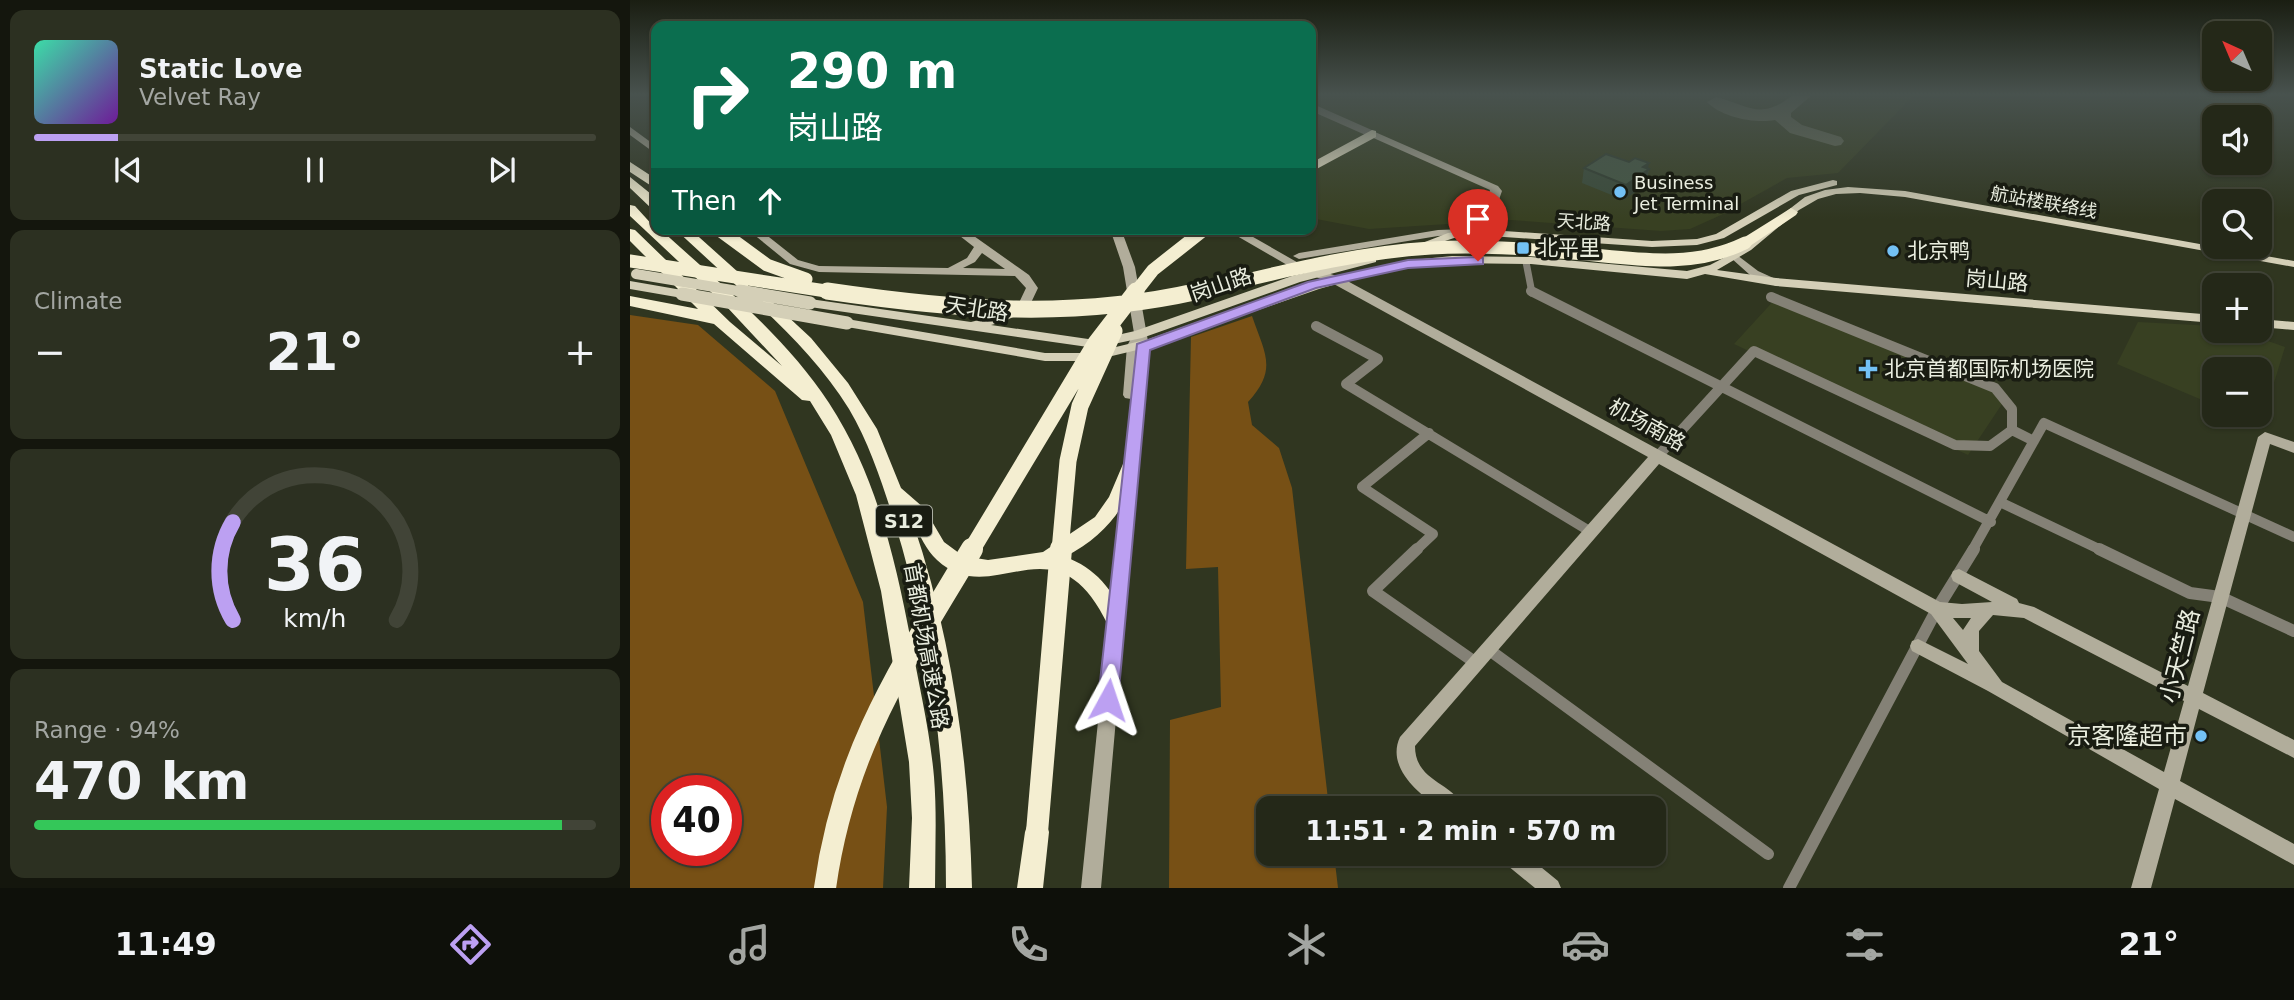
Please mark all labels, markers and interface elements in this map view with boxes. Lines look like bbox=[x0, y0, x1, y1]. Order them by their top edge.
north arrow bbox=[2202, 21, 2272, 91]
map controls bbox=[2202, 21, 2272, 427]
text: 290 m bbox=[787, 43, 957, 100]
icon: right bbox=[672, 49, 763, 140]
text: Static Love bbox=[139, 54, 303, 84]
text: Velvet Ray bbox=[139, 84, 261, 110]
button: sound bbox=[2202, 105, 2272, 175]
text: 岗山路 bbox=[787, 109, 883, 147]
icon: previous bbox=[109, 151, 147, 189]
icon: pause bbox=[296, 151, 334, 189]
icon: next bbox=[483, 151, 521, 189]
place label: Business Jet Terminal bbox=[1633, 172, 1739, 214]
icon: ahead bbox=[751, 182, 789, 220]
street label: 航站楼联络线 bbox=[1989, 182, 2099, 222]
marker: Business Jet Terminal bbox=[1612, 184, 1628, 200]
text: Then bbox=[672, 186, 737, 216]
pin bbox=[1448, 189, 1508, 261]
button: search bbox=[2202, 189, 2272, 259]
icon: arrive bbox=[1459, 200, 1497, 238]
street label: 天北路 bbox=[1556, 210, 1612, 234]
place label: 北平里 bbox=[1537, 236, 1600, 260]
place label: 北京鸭 bbox=[1907, 239, 1970, 263]
marker: 北平里 bbox=[1515, 240, 1531, 256]
marker: 北京鸭 bbox=[1885, 243, 1901, 259]
street label: 岗山路 bbox=[1187, 263, 1255, 307]
street label: 岗山路 bbox=[1965, 266, 2029, 296]
button: + bbox=[2202, 273, 2272, 343]
text: Climate bbox=[34, 288, 123, 314]
street label: 天北路 bbox=[944, 292, 1010, 326]
text: 21° bbox=[266, 322, 364, 382]
text: − bbox=[34, 330, 66, 374]
text: + bbox=[564, 330, 596, 374]
place label: 北京首都国际机场医院 bbox=[1884, 357, 2094, 381]
button: − bbox=[2202, 357, 2272, 427]
marker: 北京首都国际机场医院 bbox=[1858, 359, 1878, 379]
street label: 机场南路 bbox=[1604, 394, 1690, 456]
road number: S12 bbox=[876, 506, 932, 536]
text: 36 bbox=[264, 522, 366, 607]
street label: 首都机场高速公路 bbox=[900, 561, 952, 731]
text: km/h bbox=[283, 604, 347, 633]
street label: 小天竺路 bbox=[2155, 606, 2205, 706]
position arrow bbox=[1071, 663, 1145, 737]
text: Range · 94% bbox=[34, 717, 180, 743]
place label: 京客隆超市 bbox=[2067, 722, 2187, 750]
marker: 京客隆超市 bbox=[2193, 728, 2209, 744]
text: 470 km bbox=[34, 751, 249, 811]
speed limit sign: 40 bbox=[651, 775, 742, 866]
text: 11:51 · 2 min · 570 m bbox=[1306, 816, 1616, 846]
icon: directions bbox=[446, 920, 495, 969]
icon: music bbox=[725, 920, 774, 969]
icon: phone bbox=[1004, 920, 1053, 969]
icon: climate bbox=[1282, 920, 1331, 969]
icon: car bbox=[1561, 920, 1610, 969]
icon: filters bbox=[1840, 920, 1889, 969]
text: 11:49 bbox=[115, 925, 217, 963]
text: 21° bbox=[2119, 925, 2179, 963]

